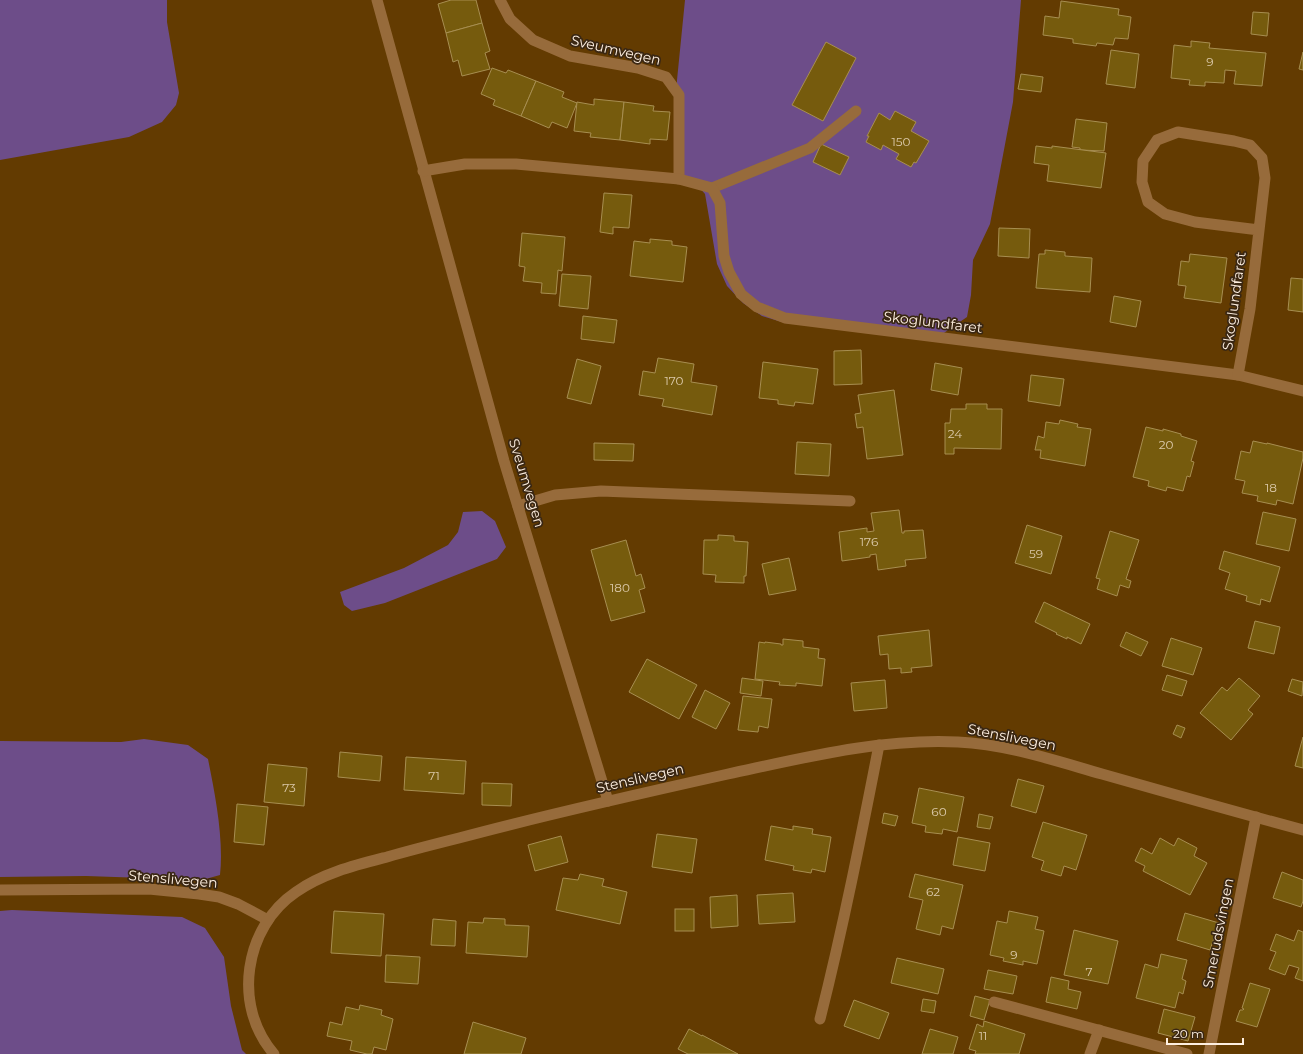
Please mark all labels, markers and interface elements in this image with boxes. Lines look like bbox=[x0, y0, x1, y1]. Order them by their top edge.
street label: Sveumvegen bbox=[569, 31, 663, 69]
house number: 9 bbox=[1206, 54, 1214, 69]
house number: 150 bbox=[891, 134, 911, 149]
street label: Skoglundfaret bbox=[1218, 250, 1250, 352]
street label: Skoglundfaret bbox=[882, 307, 984, 337]
house number: 170 bbox=[664, 373, 684, 388]
house number: 24 bbox=[948, 426, 962, 441]
street label: Sveumvegen bbox=[505, 436, 549, 530]
house number: 20 bbox=[1159, 437, 1173, 452]
house number: 18 bbox=[1265, 480, 1277, 495]
house number: 176 bbox=[860, 534, 878, 549]
house number: 59 bbox=[1029, 546, 1043, 561]
house number: 180 bbox=[610, 580, 630, 595]
street label: Stenslivegen bbox=[966, 720, 1058, 754]
street label: Stenslivegen bbox=[594, 759, 686, 797]
house number: 71 bbox=[428, 768, 440, 783]
house number: 73 bbox=[282, 780, 296, 795]
house number: 60 bbox=[931, 804, 947, 819]
street label: Stenslivegen bbox=[128, 866, 218, 892]
street label: Smerudsvingen bbox=[1199, 877, 1237, 989]
house number: 62 bbox=[926, 884, 940, 899]
house number: 9 bbox=[1010, 947, 1018, 962]
house number: 7 bbox=[1085, 964, 1093, 979]
scale bar bbox=[1167, 1020, 1243, 1046]
text: 20 m bbox=[1173, 1026, 1204, 1041]
house number: 11 bbox=[979, 1028, 987, 1043]

